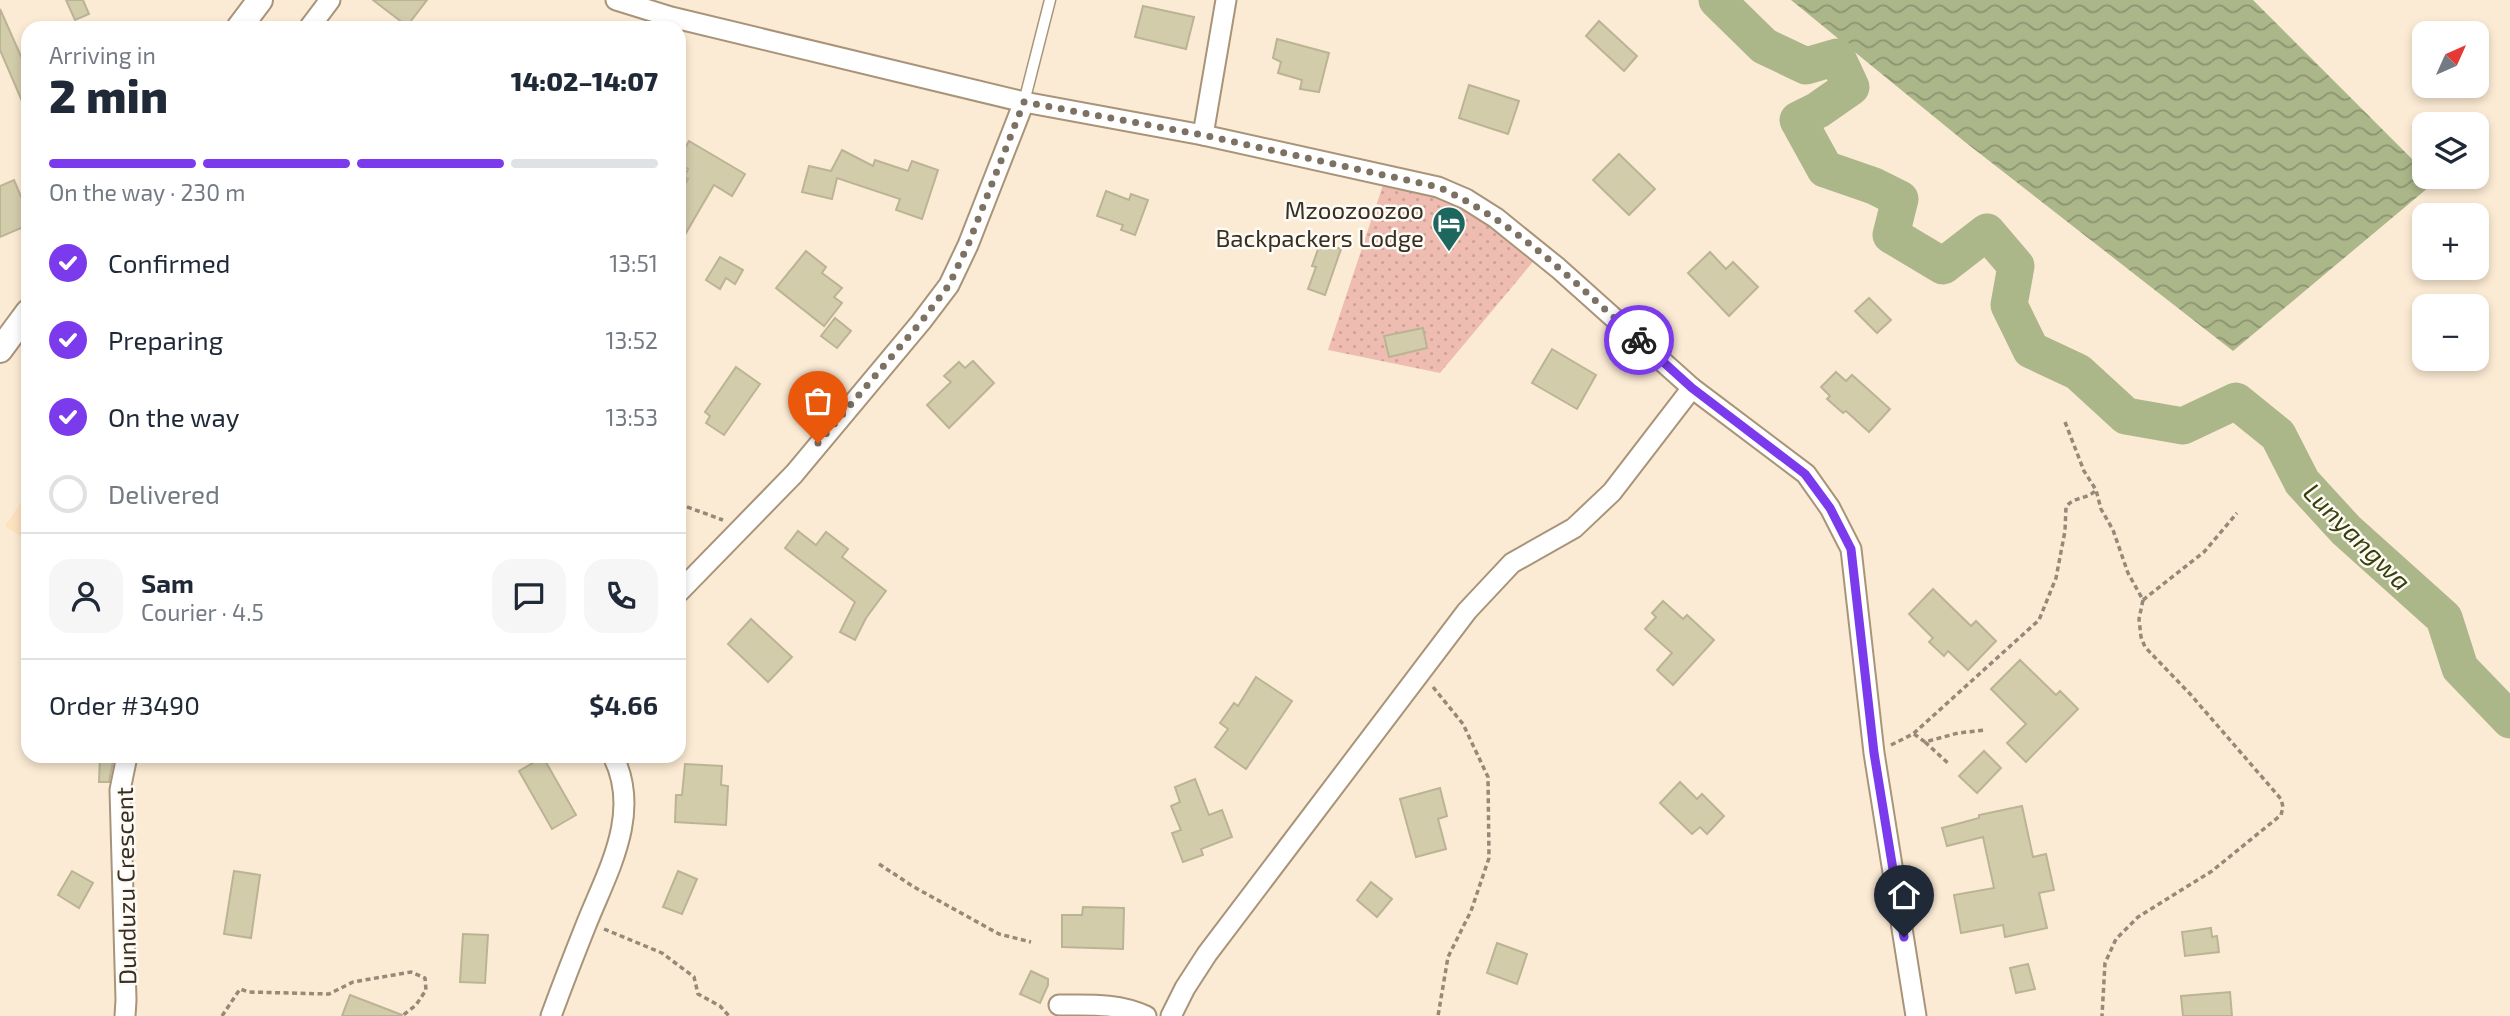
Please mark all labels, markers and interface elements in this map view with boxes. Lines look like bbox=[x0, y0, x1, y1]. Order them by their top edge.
north arrow bbox=[2412, 21, 2488, 98]
map controls bbox=[2412, 21, 2489, 371]
text: Arriving in bbox=[49, 41, 156, 69]
text: 14:02–14:07 bbox=[511, 65, 658, 96]
text: 2 min bbox=[49, 67, 168, 122]
button: layers bbox=[2412, 112, 2489, 189]
text: On the way · 230 m bbox=[49, 178, 245, 206]
place label: Mzoozoozoo Backpackers Lodge bbox=[1215, 195, 1424, 252]
button: + bbox=[2412, 203, 2489, 280]
hotel icon: Mzoozoozoo Backpackers Lodge bbox=[1430, 204, 1468, 253]
icon: check bbox=[49, 244, 87, 282]
text: Confirmed bbox=[108, 247, 231, 278]
text: 13:51 bbox=[609, 249, 658, 277]
button: − bbox=[2412, 294, 2489, 371]
courier bbox=[1604, 305, 1674, 375]
icon: check bbox=[49, 321, 87, 359]
icon: bike bbox=[1620, 321, 1658, 359]
text: Preparing bbox=[108, 324, 223, 355]
text: 13:52 bbox=[605, 326, 658, 354]
pin bbox=[788, 371, 848, 443]
icon: bag bbox=[799, 382, 837, 420]
icon: check bbox=[49, 398, 87, 436]
text: On the way bbox=[108, 401, 239, 432]
text: 13:53 bbox=[606, 403, 658, 431]
water label: Lunyangwa bbox=[2297, 476, 2418, 597]
text: Delivered bbox=[108, 478, 220, 509]
button: person bbox=[49, 559, 123, 633]
button: chat bbox=[492, 559, 566, 633]
button: phone bbox=[584, 559, 658, 633]
text: Sam bbox=[141, 567, 194, 598]
text: Courier · 4.5 bbox=[141, 598, 264, 626]
text: Order #3490 bbox=[49, 689, 200, 720]
text: $4.66 bbox=[589, 689, 658, 720]
street label: Dunduzu Crescent bbox=[109, 787, 141, 985]
pin bbox=[1874, 865, 1934, 937]
icon: home bbox=[1885, 876, 1923, 914]

